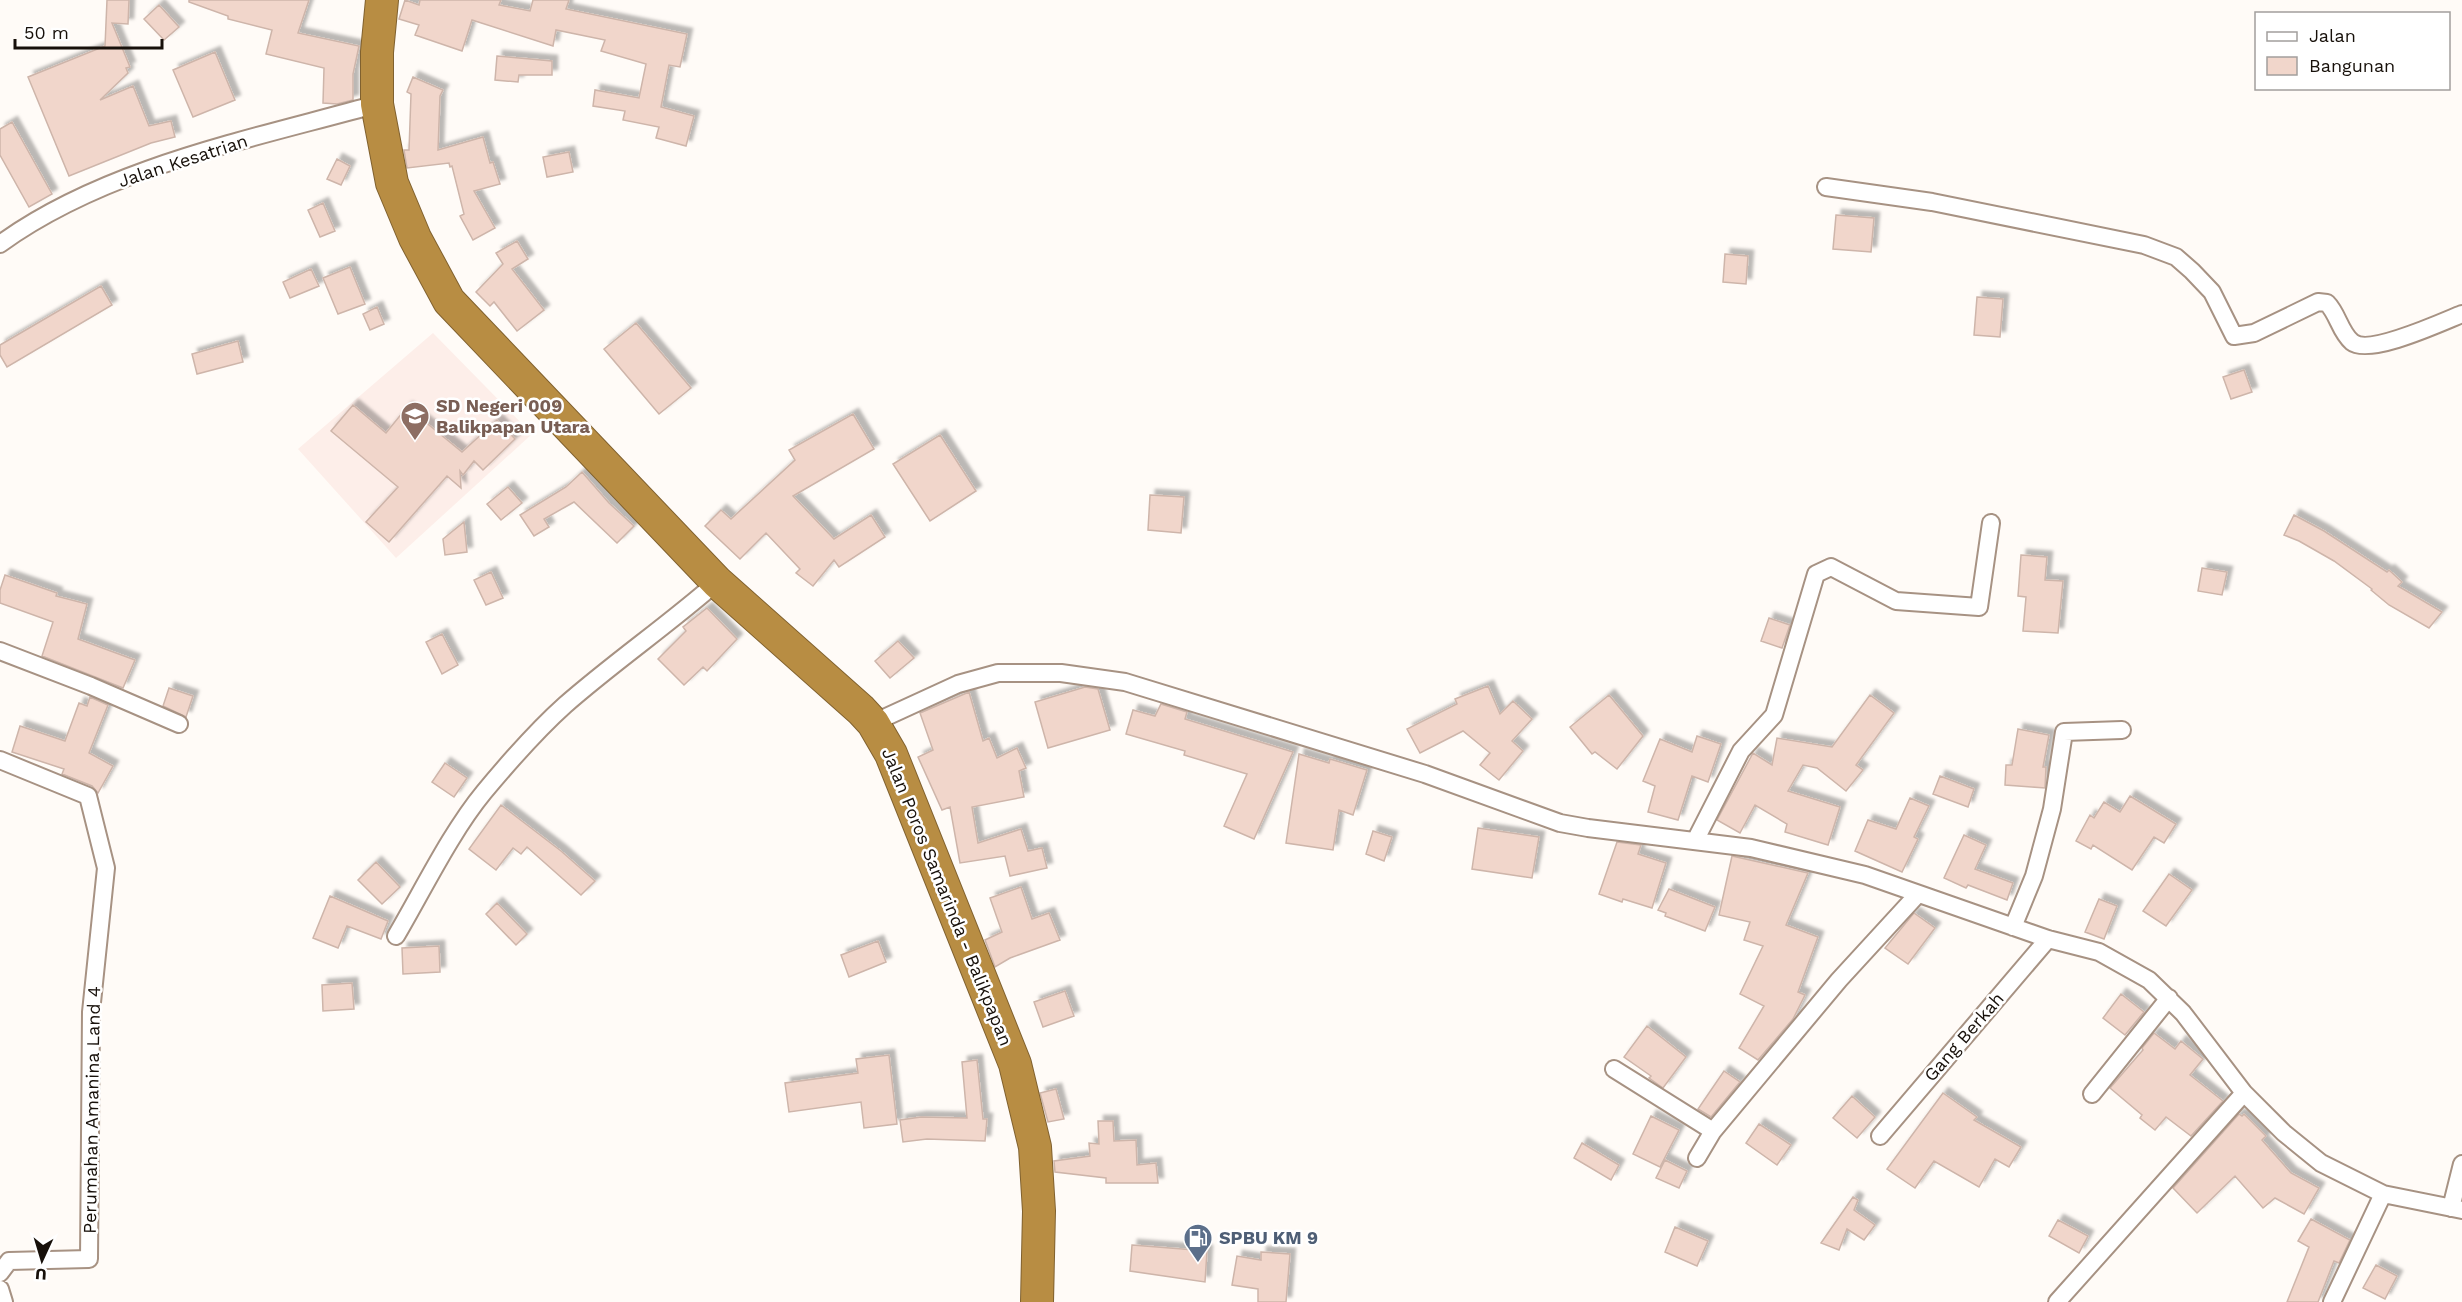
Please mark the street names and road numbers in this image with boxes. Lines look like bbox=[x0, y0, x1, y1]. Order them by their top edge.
street label: Jalan Kesatrian bbox=[116, 130, 250, 191]
street label: Jalan Poros Samarinda - Balikpapan bbox=[878, 745, 1017, 1049]
street label: Perumahan Amanina Land 4 bbox=[79, 986, 104, 1234]
street label: Gang Berkah bbox=[1919, 988, 2008, 1085]

